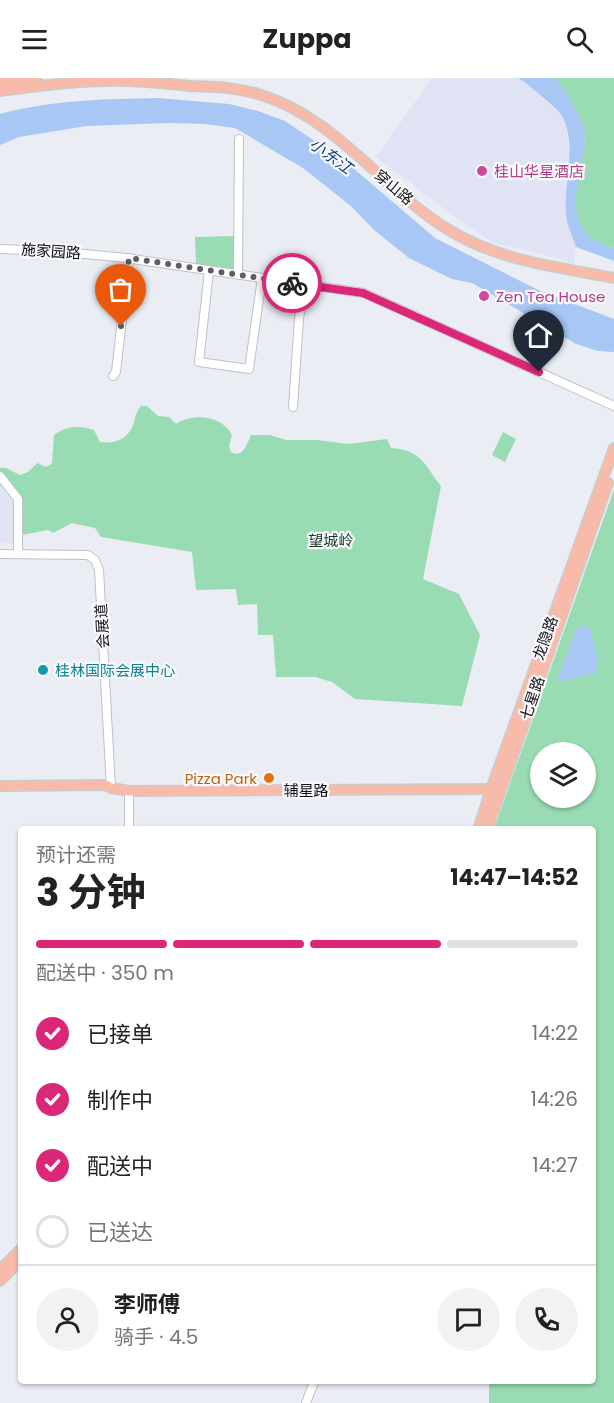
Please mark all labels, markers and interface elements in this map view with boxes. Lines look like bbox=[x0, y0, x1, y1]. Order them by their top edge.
text: Zuppa bbox=[262, 20, 352, 57]
icon: menu bbox=[18, 23, 51, 56]
icon: search bbox=[563, 23, 596, 56]
water label: 小东江 bbox=[305, 133, 359, 181]
place label: 桂山华星酒店 bbox=[494, 161, 584, 182]
street label: 穿山路 bbox=[370, 164, 418, 210]
marker: 桂山华星酒店 bbox=[475, 164, 489, 178]
street label: 施家园路 bbox=[20, 238, 82, 264]
courier bbox=[262, 253, 322, 313]
pin bbox=[95, 264, 146, 326]
icon: bike bbox=[276, 267, 309, 300]
icon: bag bbox=[104, 273, 137, 306]
place label: Zen Tea House bbox=[496, 286, 605, 307]
marker: Zen Tea House bbox=[477, 289, 491, 303]
pin bbox=[513, 310, 564, 372]
icon: home bbox=[522, 319, 555, 352]
park label: 望城岭 bbox=[308, 530, 354, 551]
street label: 会展道 bbox=[90, 603, 114, 649]
street label: 龙隐路 bbox=[527, 613, 563, 663]
place label: 桂林国际会展中心 bbox=[55, 660, 175, 681]
marker: 桂林国际会展中心 bbox=[36, 663, 50, 677]
street label: 七星路 bbox=[515, 673, 549, 723]
map controls bbox=[530, 742, 596, 808]
button: layers bbox=[530, 742, 596, 808]
place label: Pizza Park bbox=[185, 768, 257, 789]
marker: Pizza Park bbox=[262, 771, 276, 785]
street label: 辅星路 bbox=[283, 780, 329, 801]
text: 预计还需 bbox=[36, 841, 116, 869]
text: 14:47–14:52 bbox=[450, 862, 578, 893]
text: 3 分钟 bbox=[36, 865, 146, 920]
text: 配送中 · 350 m bbox=[36, 959, 174, 987]
icon: check bbox=[36, 1017, 69, 1050]
text: 已接单 bbox=[87, 1019, 153, 1050]
text: 14:22 bbox=[532, 1019, 578, 1047]
icon: check bbox=[36, 1083, 69, 1116]
text: 制作中 bbox=[87, 1085, 153, 1116]
text: 14:26 bbox=[531, 1085, 578, 1113]
icon: check bbox=[36, 1149, 69, 1182]
text: 配送中 bbox=[87, 1151, 153, 1182]
text: 14:27 bbox=[532, 1151, 578, 1179]
text: 已送达 bbox=[87, 1217, 153, 1248]
button: person bbox=[36, 1288, 99, 1351]
button: chat bbox=[437, 1288, 500, 1351]
button: phone bbox=[515, 1288, 578, 1351]
text: 李师傅 bbox=[114, 1289, 180, 1320]
text: 骑手 · 4.5 bbox=[114, 1323, 198, 1351]

